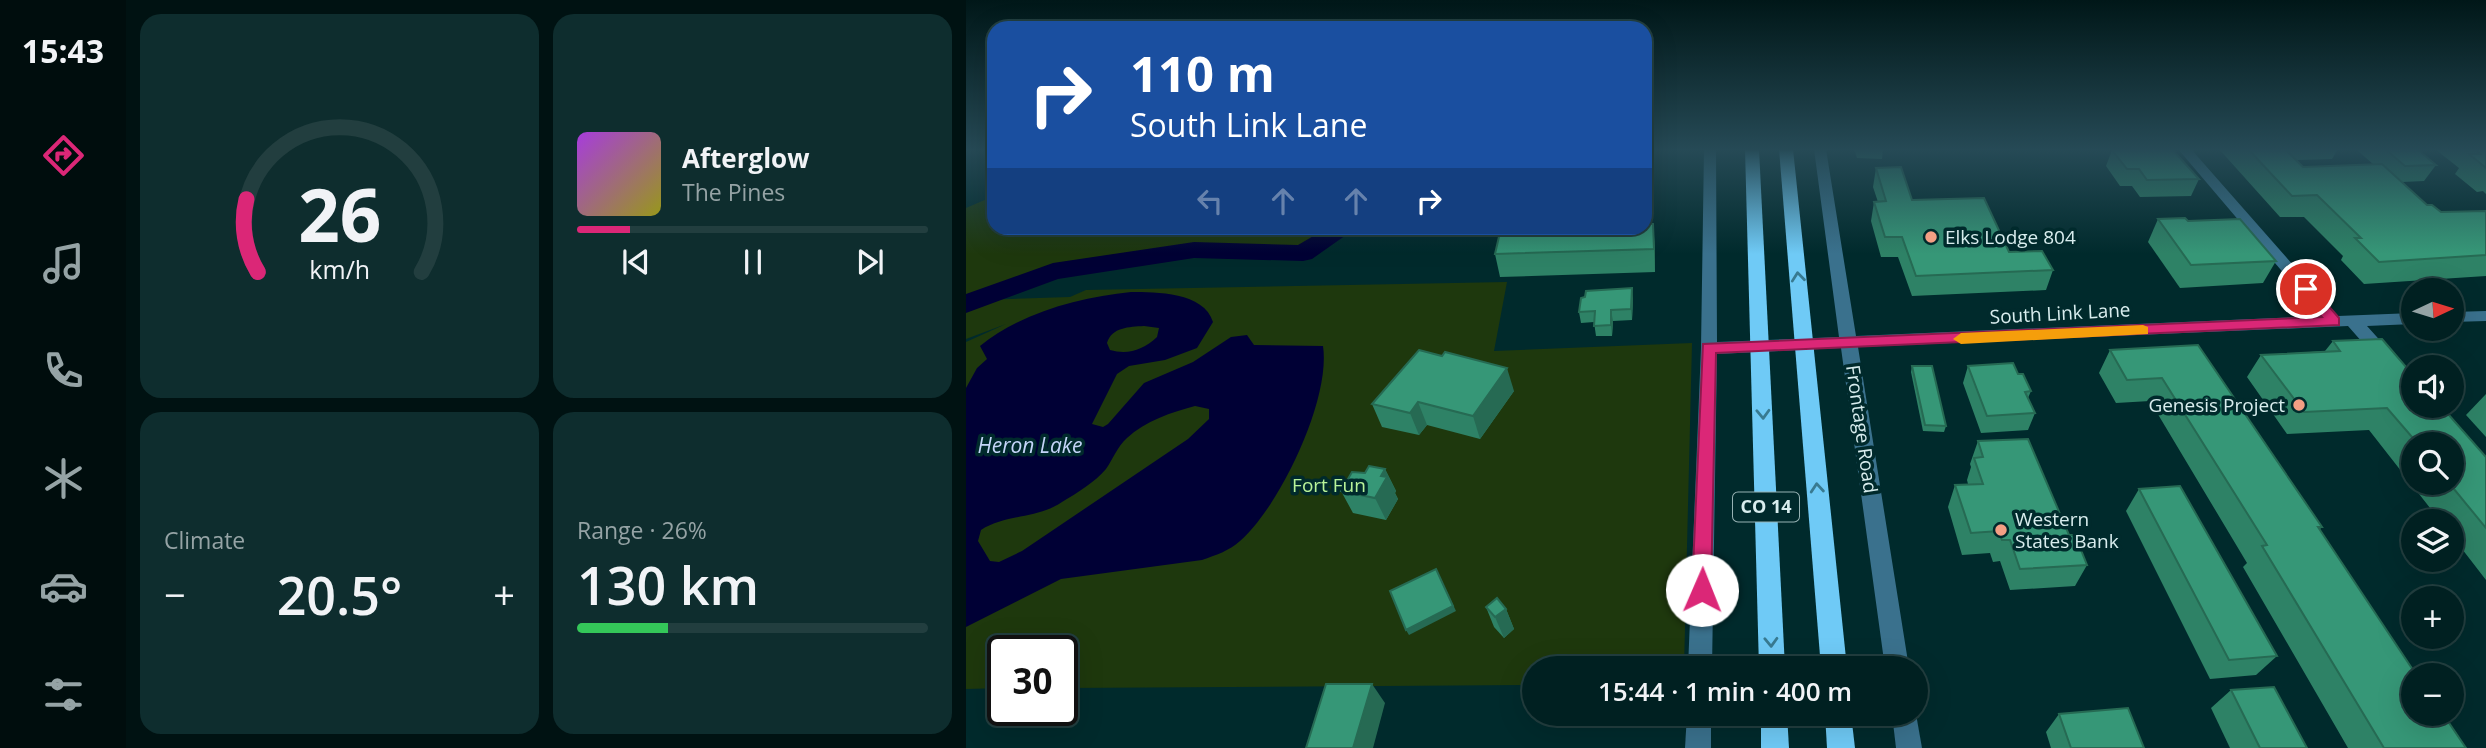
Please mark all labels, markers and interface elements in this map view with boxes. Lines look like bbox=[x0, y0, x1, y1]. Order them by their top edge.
text: 15:43 bbox=[22, 29, 104, 72]
text: 110 m bbox=[1130, 40, 1275, 106]
icon: right bbox=[1015, 49, 1106, 140]
text: South Link Lane bbox=[1130, 103, 1367, 146]
icon: directions bbox=[39, 131, 88, 180]
text: Afterglow bbox=[682, 140, 809, 176]
text: 26 bbox=[298, 165, 381, 264]
text: The Pines bbox=[682, 176, 785, 208]
icon: left bbox=[1191, 182, 1229, 220]
icon: ahead bbox=[1264, 182, 1302, 220]
icon: ahead bbox=[1337, 182, 1375, 220]
icon: right bbox=[1410, 182, 1448, 220]
place label: Elks Lodge 804 bbox=[1945, 224, 2076, 250]
marker: Elks Lodge 804 bbox=[1923, 229, 1939, 245]
icon: music bbox=[39, 239, 88, 288]
icon: previous bbox=[617, 243, 655, 281]
icon: pause bbox=[734, 243, 772, 281]
icon: next bbox=[851, 243, 889, 281]
text: km/h bbox=[309, 252, 370, 286]
pin bbox=[2276, 259, 2336, 319]
icon: arrive bbox=[2287, 270, 2325, 308]
one-way arrow bbox=[1791, 272, 1806, 283]
north arrow bbox=[2401, 278, 2464, 341]
map controls bbox=[2401, 278, 2464, 726]
street label: South Link Lane bbox=[1989, 296, 2131, 330]
icon: phone bbox=[39, 346, 88, 395]
button: sound bbox=[2401, 355, 2464, 418]
street label: Frontage Road bbox=[1840, 363, 1884, 495]
place label: Genesis Project bbox=[2148, 392, 2285, 418]
marker: Genesis Project bbox=[2291, 397, 2307, 413]
one-way arrow bbox=[1755, 409, 1770, 420]
water label: Heron Lake bbox=[977, 431, 1083, 459]
button: search bbox=[2401, 432, 2464, 495]
icon: climate bbox=[39, 454, 88, 503]
park label: Fort Fun bbox=[1292, 472, 1366, 498]
one-way arrow bbox=[1810, 482, 1825, 493]
road number: CO 14 bbox=[1733, 492, 1799, 522]
place label: Western States Bank bbox=[2015, 506, 2119, 554]
button: layers bbox=[2401, 509, 2464, 572]
text: Range · 26% bbox=[577, 514, 707, 546]
marker: Western States Bank bbox=[1993, 522, 2009, 538]
text: Climate bbox=[164, 524, 245, 556]
text: 130 km bbox=[577, 549, 759, 620]
position arrow bbox=[1665, 553, 1739, 627]
text: 20.5° bbox=[277, 559, 402, 630]
icon: car bbox=[39, 562, 88, 611]
text: − bbox=[164, 568, 186, 620]
text: + bbox=[493, 568, 515, 620]
button: + bbox=[2401, 586, 2464, 649]
speed limit sign: 30 bbox=[987, 635, 1078, 726]
one-way arrow bbox=[1764, 637, 1779, 648]
button: − bbox=[2401, 663, 2464, 726]
icon: filters bbox=[39, 670, 88, 719]
text: 15:44 · 1 min · 400 m bbox=[1598, 673, 1852, 709]

